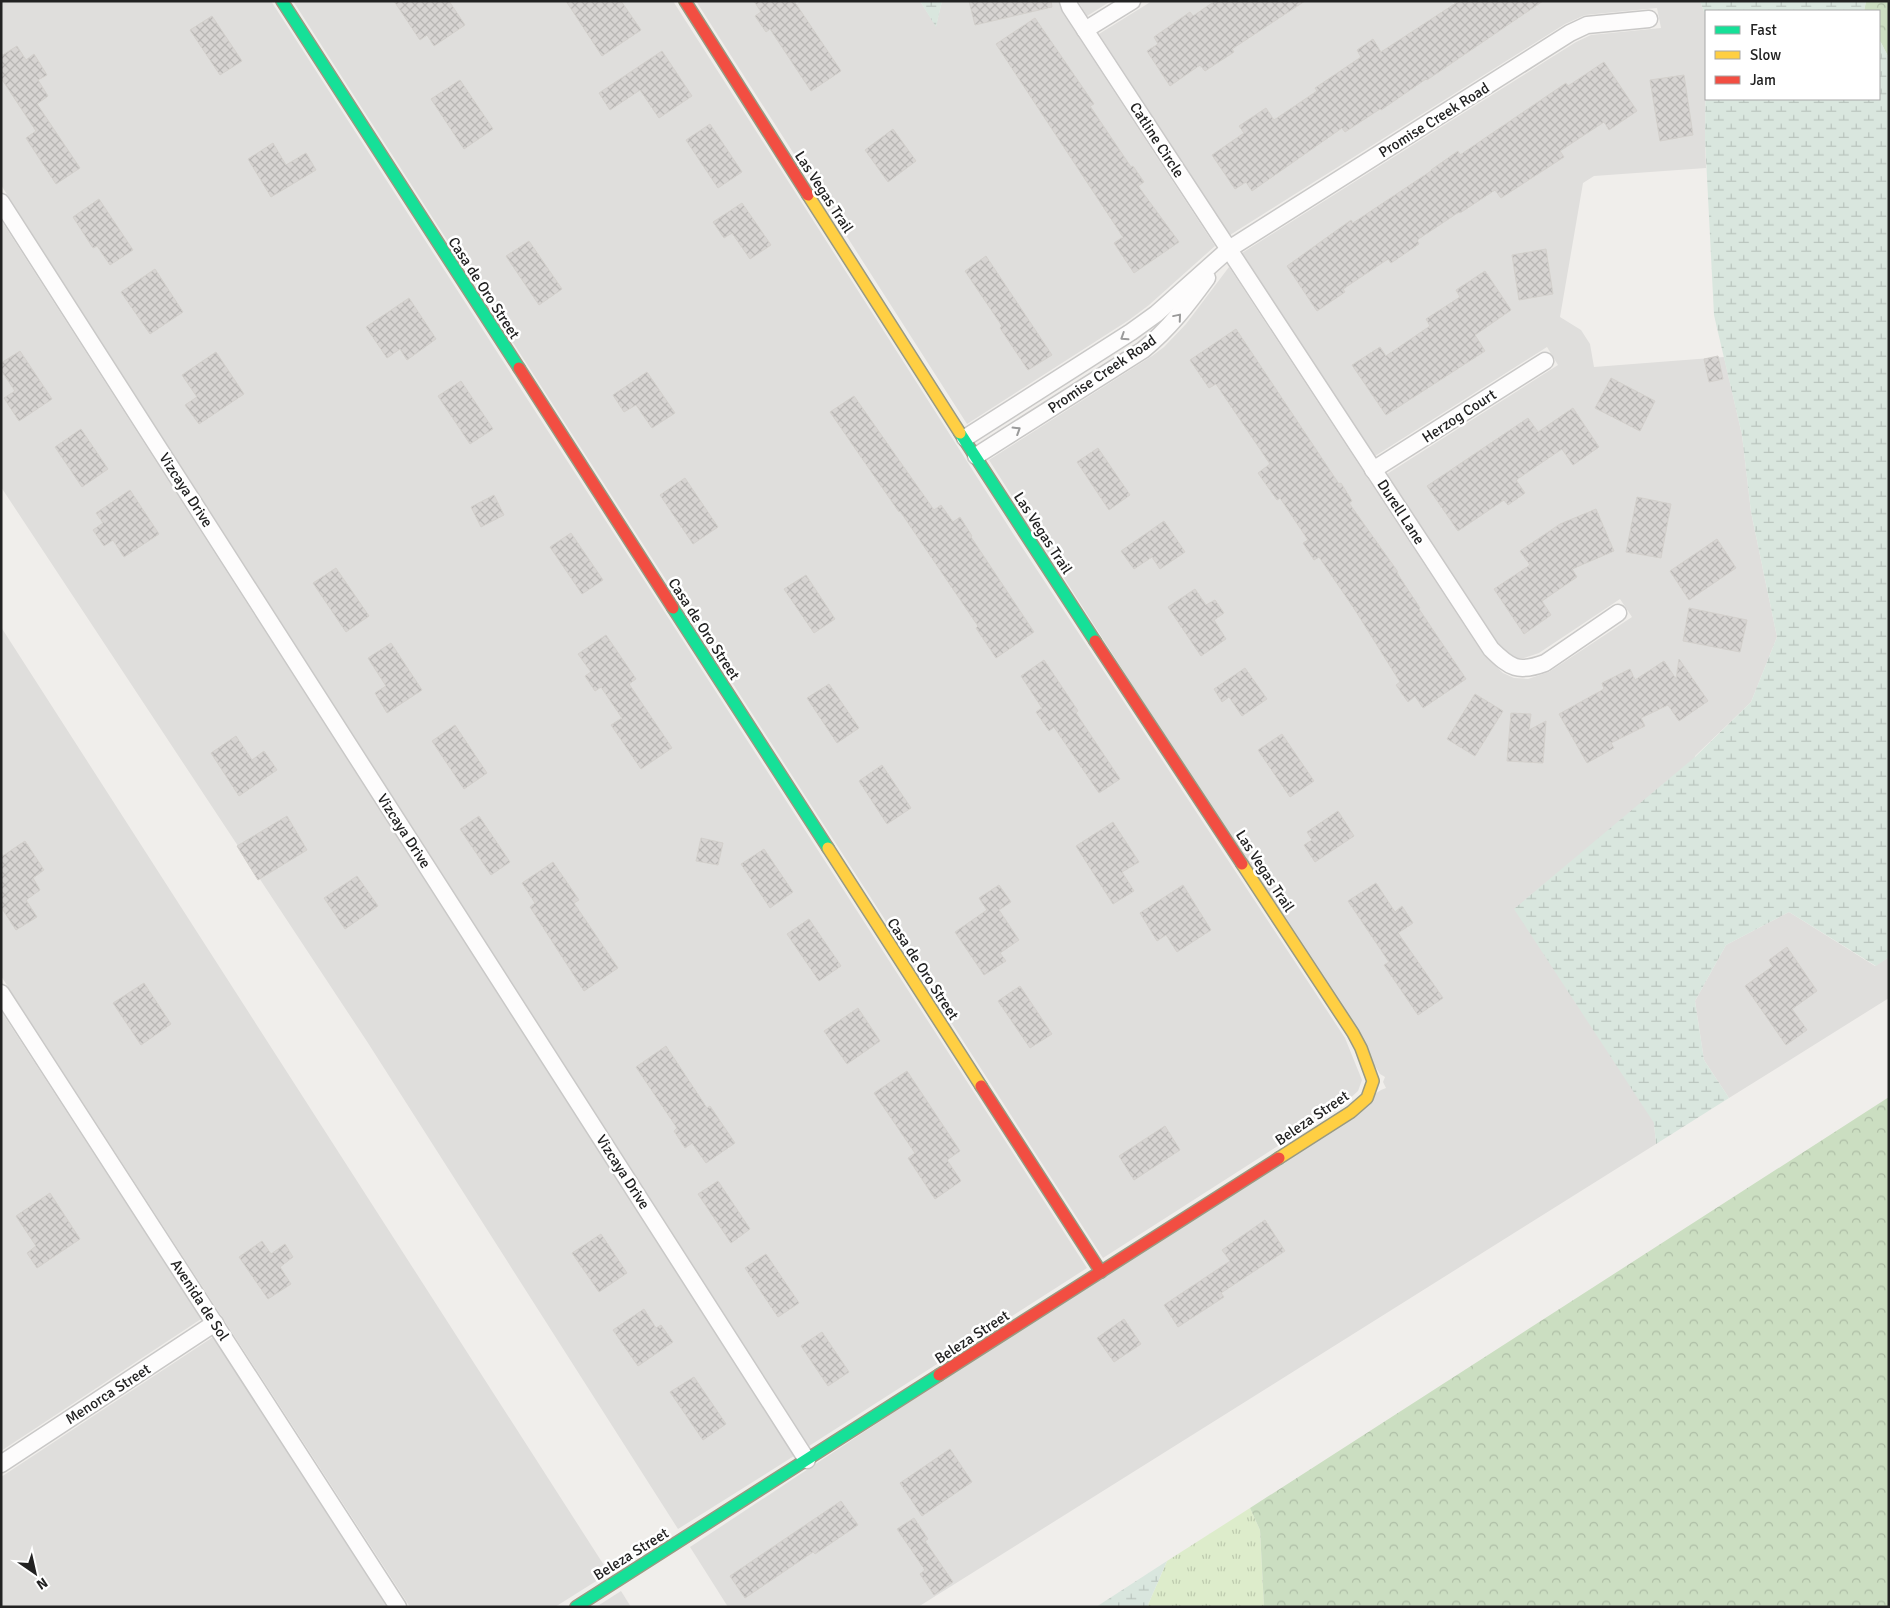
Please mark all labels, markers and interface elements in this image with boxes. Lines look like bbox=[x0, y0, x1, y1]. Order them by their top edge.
legend bbox=[1705, 10, 1880, 100]
text: Fast bbox=[1750, 21, 1777, 39]
text: Slow bbox=[1750, 46, 1781, 64]
text: Jam bbox=[1750, 71, 1776, 89]
street label: Promise Creek Road bbox=[1375, 79, 1493, 161]
street label: Catline Circle bbox=[1126, 99, 1188, 181]
street label: Las Vegas Trail bbox=[791, 148, 857, 236]
street label: Casa de Oro Street bbox=[444, 234, 524, 342]
one-way arrow bbox=[1172, 313, 1181, 322]
one-way arrow bbox=[1121, 330, 1130, 340]
street label: Promise Creek Road bbox=[1044, 331, 1160, 417]
street label: Herzog Court bbox=[1419, 385, 1499, 447]
one-way arrow bbox=[1011, 426, 1020, 436]
street label: Vizcaya Drive bbox=[155, 449, 217, 531]
street label: Durell Lane bbox=[1373, 476, 1429, 548]
street label: Las Vegas Trail bbox=[1010, 489, 1076, 577]
street label: Casa de Oro Street bbox=[664, 575, 744, 683]
street label: Vizcaya Drive bbox=[373, 790, 435, 872]
street label: Las Vegas Trail bbox=[1232, 827, 1298, 915]
street label: Casa de Oro Street bbox=[883, 915, 963, 1023]
street label: Beleza Street bbox=[1272, 1087, 1352, 1149]
street label: Vizcaya Drive bbox=[592, 1131, 654, 1213]
street label: Avenida de Sol bbox=[167, 1256, 233, 1344]
street label: Beleza Street bbox=[931, 1306, 1013, 1368]
street label: Menorca Street bbox=[62, 1360, 154, 1428]
street label: Beleza Street bbox=[590, 1524, 672, 1584]
north arrow bbox=[10, 1548, 60, 1598]
text: N bbox=[33, 1574, 51, 1593]

